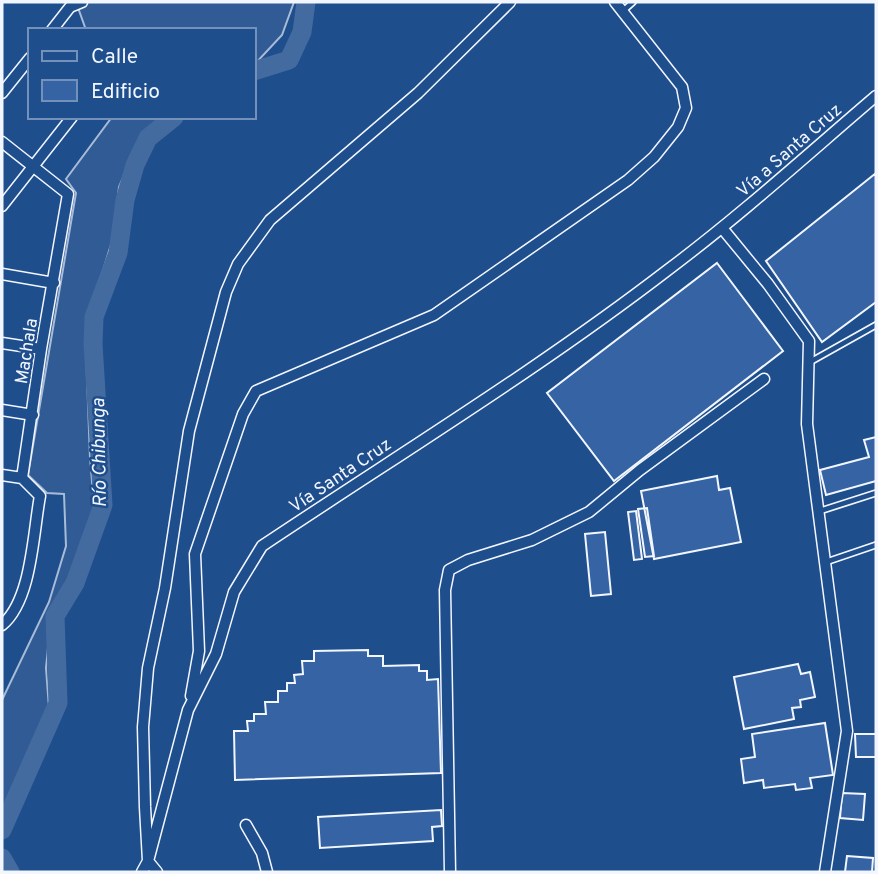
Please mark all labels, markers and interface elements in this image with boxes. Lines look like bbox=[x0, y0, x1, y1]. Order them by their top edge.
legend bbox=[28, 28, 256, 119]
text: Calle bbox=[91, 44, 138, 71]
text: Edificio bbox=[91, 79, 160, 106]
street label: Vía a Santa Cruz bbox=[733, 99, 847, 203]
street label: Machala bbox=[11, 317, 44, 386]
water label: Río Chibunga bbox=[87, 398, 113, 508]
street label: Vía Santa Cruz bbox=[285, 434, 396, 519]

